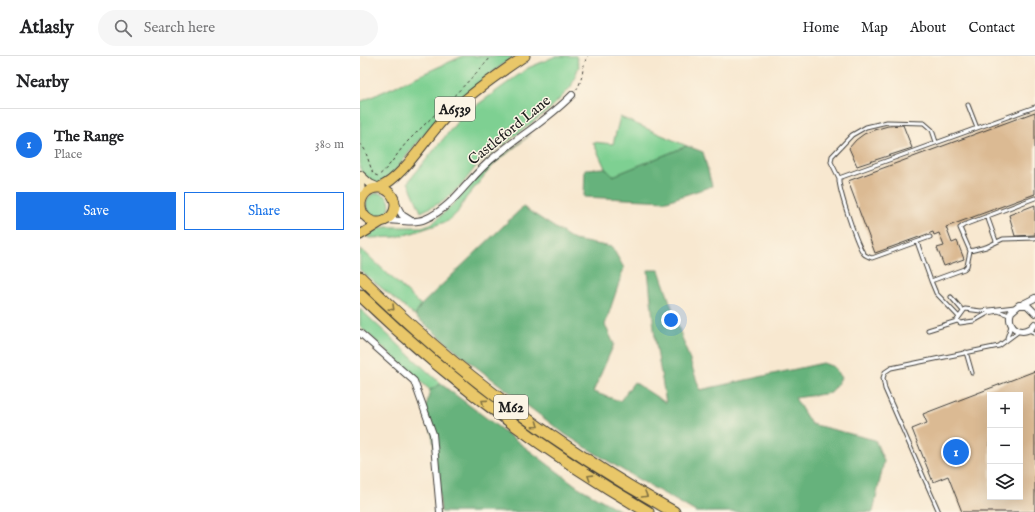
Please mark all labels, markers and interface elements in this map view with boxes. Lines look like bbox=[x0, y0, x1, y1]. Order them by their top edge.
search box bbox=[98, 10, 378, 46]
text: Atlasly bbox=[20, 16, 74, 40]
icon: search bbox=[112, 17, 134, 39]
text: Search here bbox=[144, 18, 215, 37]
text: Home bbox=[803, 19, 839, 37]
text: Map bbox=[861, 19, 888, 37]
text: About bbox=[910, 19, 946, 37]
text: Contact bbox=[968, 19, 1015, 37]
text: Nearby bbox=[16, 72, 69, 93]
street label: Castleford Lane bbox=[464, 91, 555, 169]
road number: A6539 bbox=[435, 97, 475, 121]
text: The Range bbox=[54, 127, 124, 146]
text: 1 bbox=[27, 136, 31, 153]
text: 380 m bbox=[315, 136, 344, 153]
text: Place bbox=[54, 146, 82, 163]
button: Save bbox=[16, 192, 176, 230]
button: Share bbox=[184, 192, 344, 230]
one-way arrow bbox=[387, 303, 394, 310]
your location bbox=[661, 310, 681, 330]
map controls bbox=[987, 392, 1023, 500]
button: + bbox=[987, 392, 1023, 428]
road number: M62 bbox=[494, 395, 528, 419]
one-way arrow bbox=[482, 400, 489, 407]
one-way arrow bbox=[531, 420, 538, 427]
button: − bbox=[987, 428, 1023, 464]
pin: 1 bbox=[943, 437, 969, 467]
button: layers bbox=[987, 464, 1023, 500]
one-way arrow bbox=[588, 475, 595, 482]
one-way arrow bbox=[641, 491, 648, 498]

